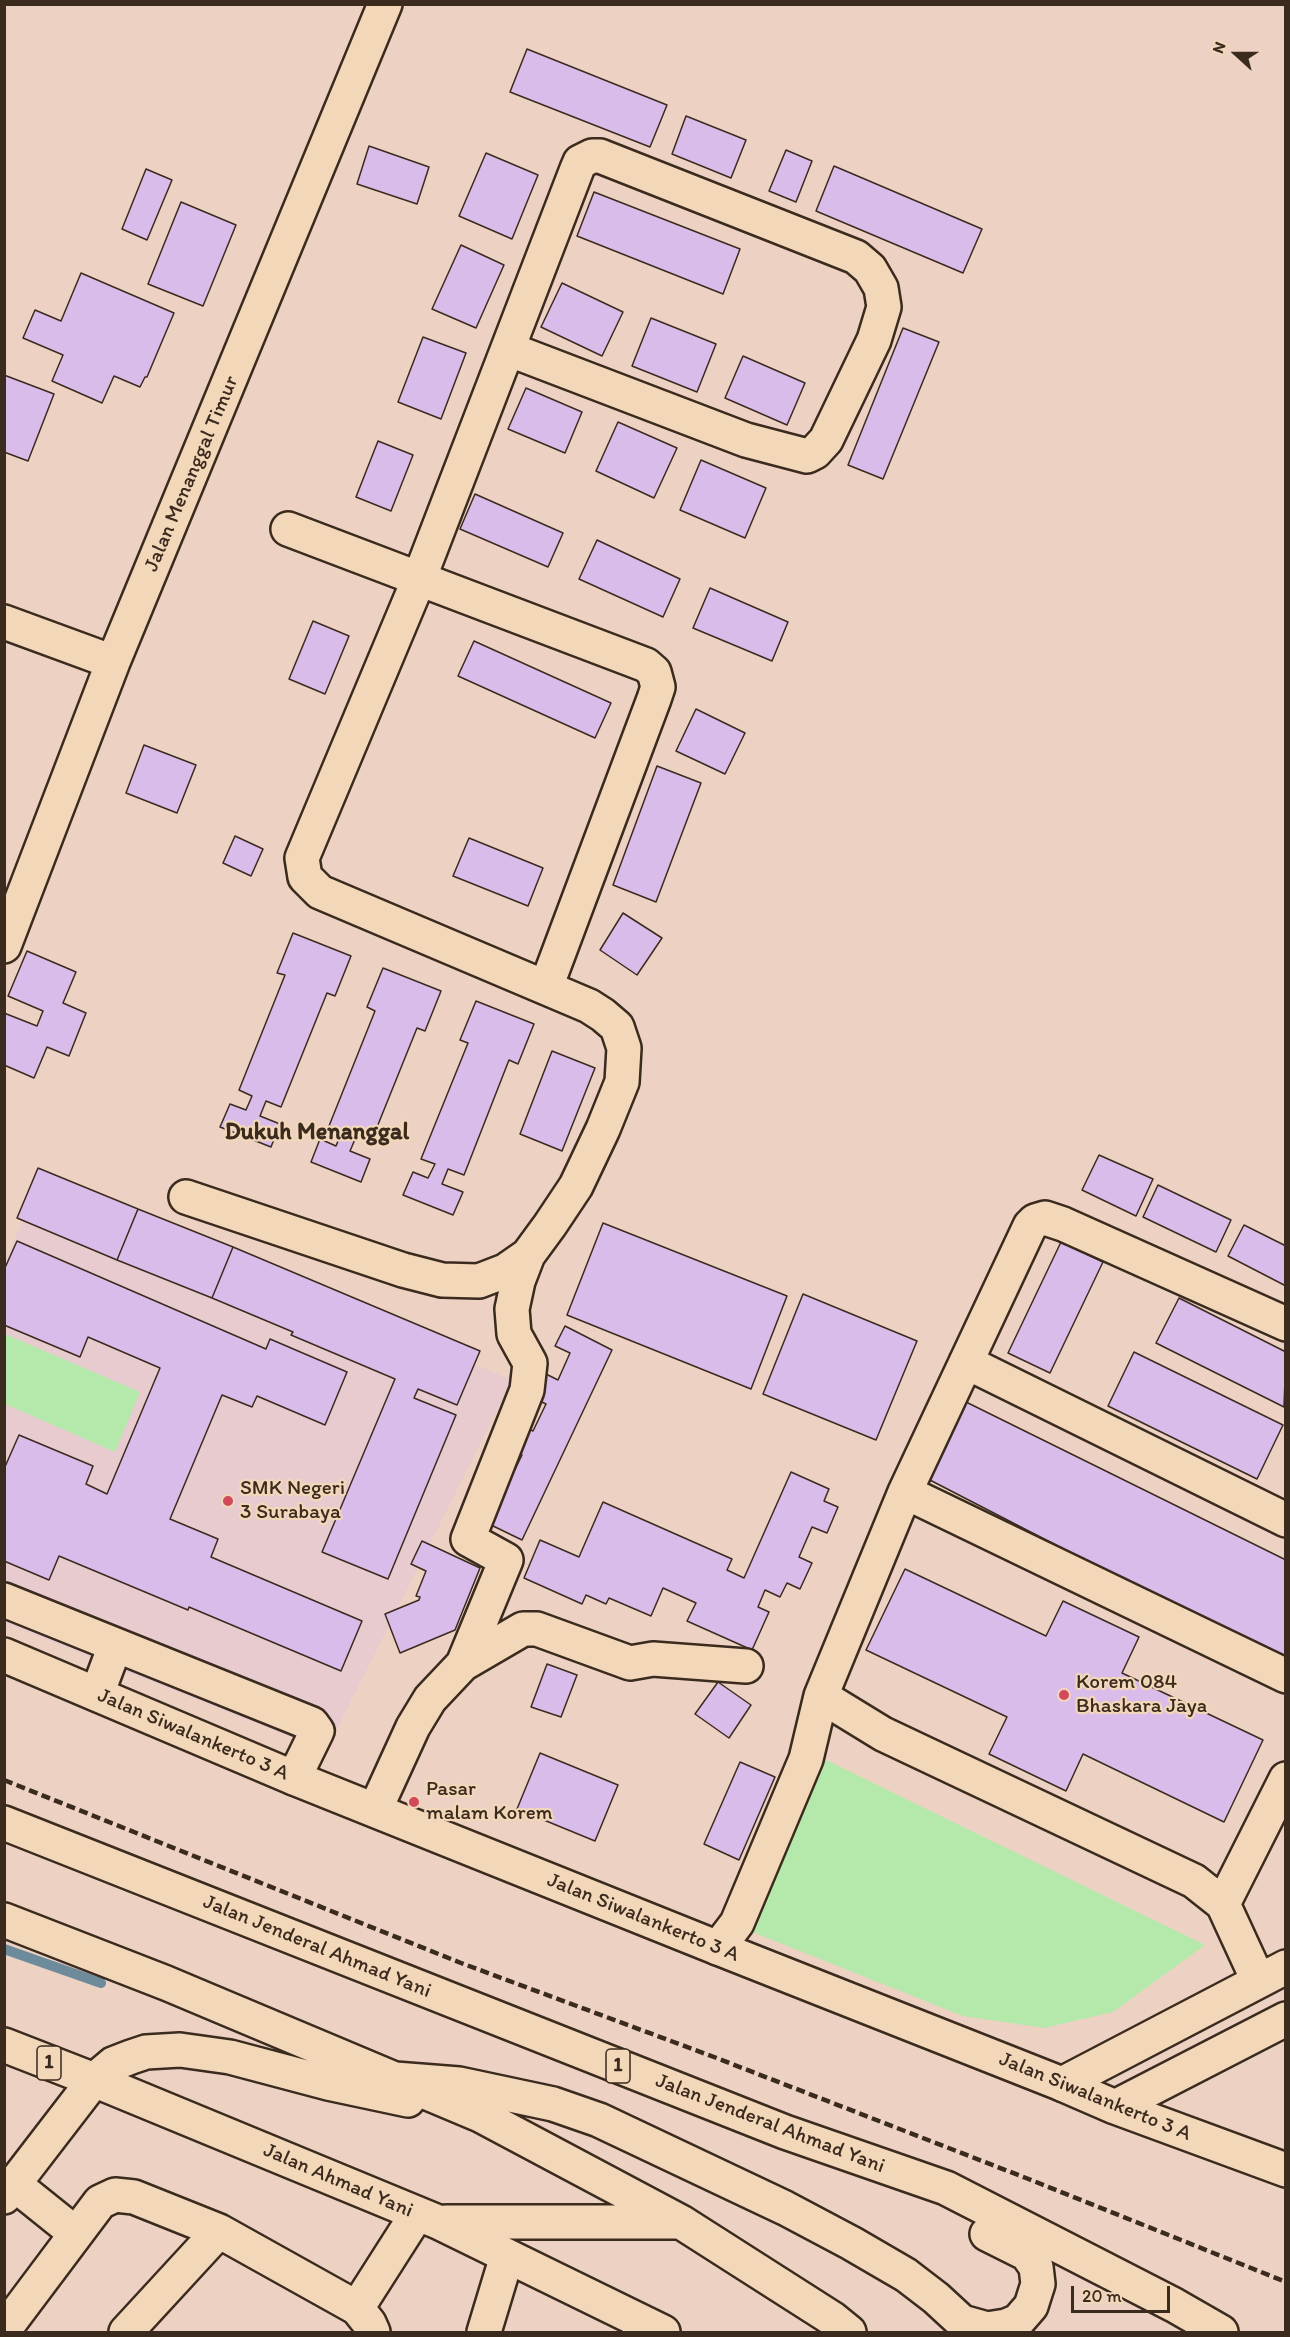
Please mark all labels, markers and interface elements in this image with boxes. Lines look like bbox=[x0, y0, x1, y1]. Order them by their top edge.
north arrow bbox=[1206, 24, 1266, 84]
text: N bbox=[1208, 39, 1230, 56]
street label: Jalan Menanggal Timur bbox=[139, 372, 245, 576]
district label: Dukuh Menanggal bbox=[225, 1119, 409, 1147]
place label: SMK Negeri 3 Surabaya bbox=[240, 1476, 345, 1526]
marker: SMK Negeri 3 Surabaya bbox=[221, 1494, 235, 1508]
place label: Korem 084 Bhaskara Jaya bbox=[1076, 1670, 1207, 1720]
street label: Jalan Siwalankerto 3 A bbox=[94, 1683, 292, 1787]
marker: Korem 084 Bhaskara Jaya bbox=[1057, 1688, 1071, 1702]
place label: Pasar malam Korem bbox=[426, 1777, 553, 1827]
marker: Pasar malam Korem bbox=[407, 1795, 421, 1809]
street label: Jalan Siwalankerto 3 A bbox=[543, 1868, 743, 1968]
street label: Jalan Jenderal Ahmad Yani bbox=[199, 1890, 435, 2004]
road number: 1 bbox=[37, 2046, 61, 2080]
street label: Jalan Siwalankerto 3 A bbox=[995, 2047, 1195, 2147]
road number: 1 bbox=[606, 2049, 630, 2083]
street label: Jalan Jenderal Ahmad Yani bbox=[652, 2069, 888, 2179]
street label: Jalan Ahmad Yani bbox=[259, 2138, 417, 2224]
scale bar bbox=[1074, 2274, 1173, 2312]
text: 20 m bbox=[1082, 2285, 1122, 2307]

